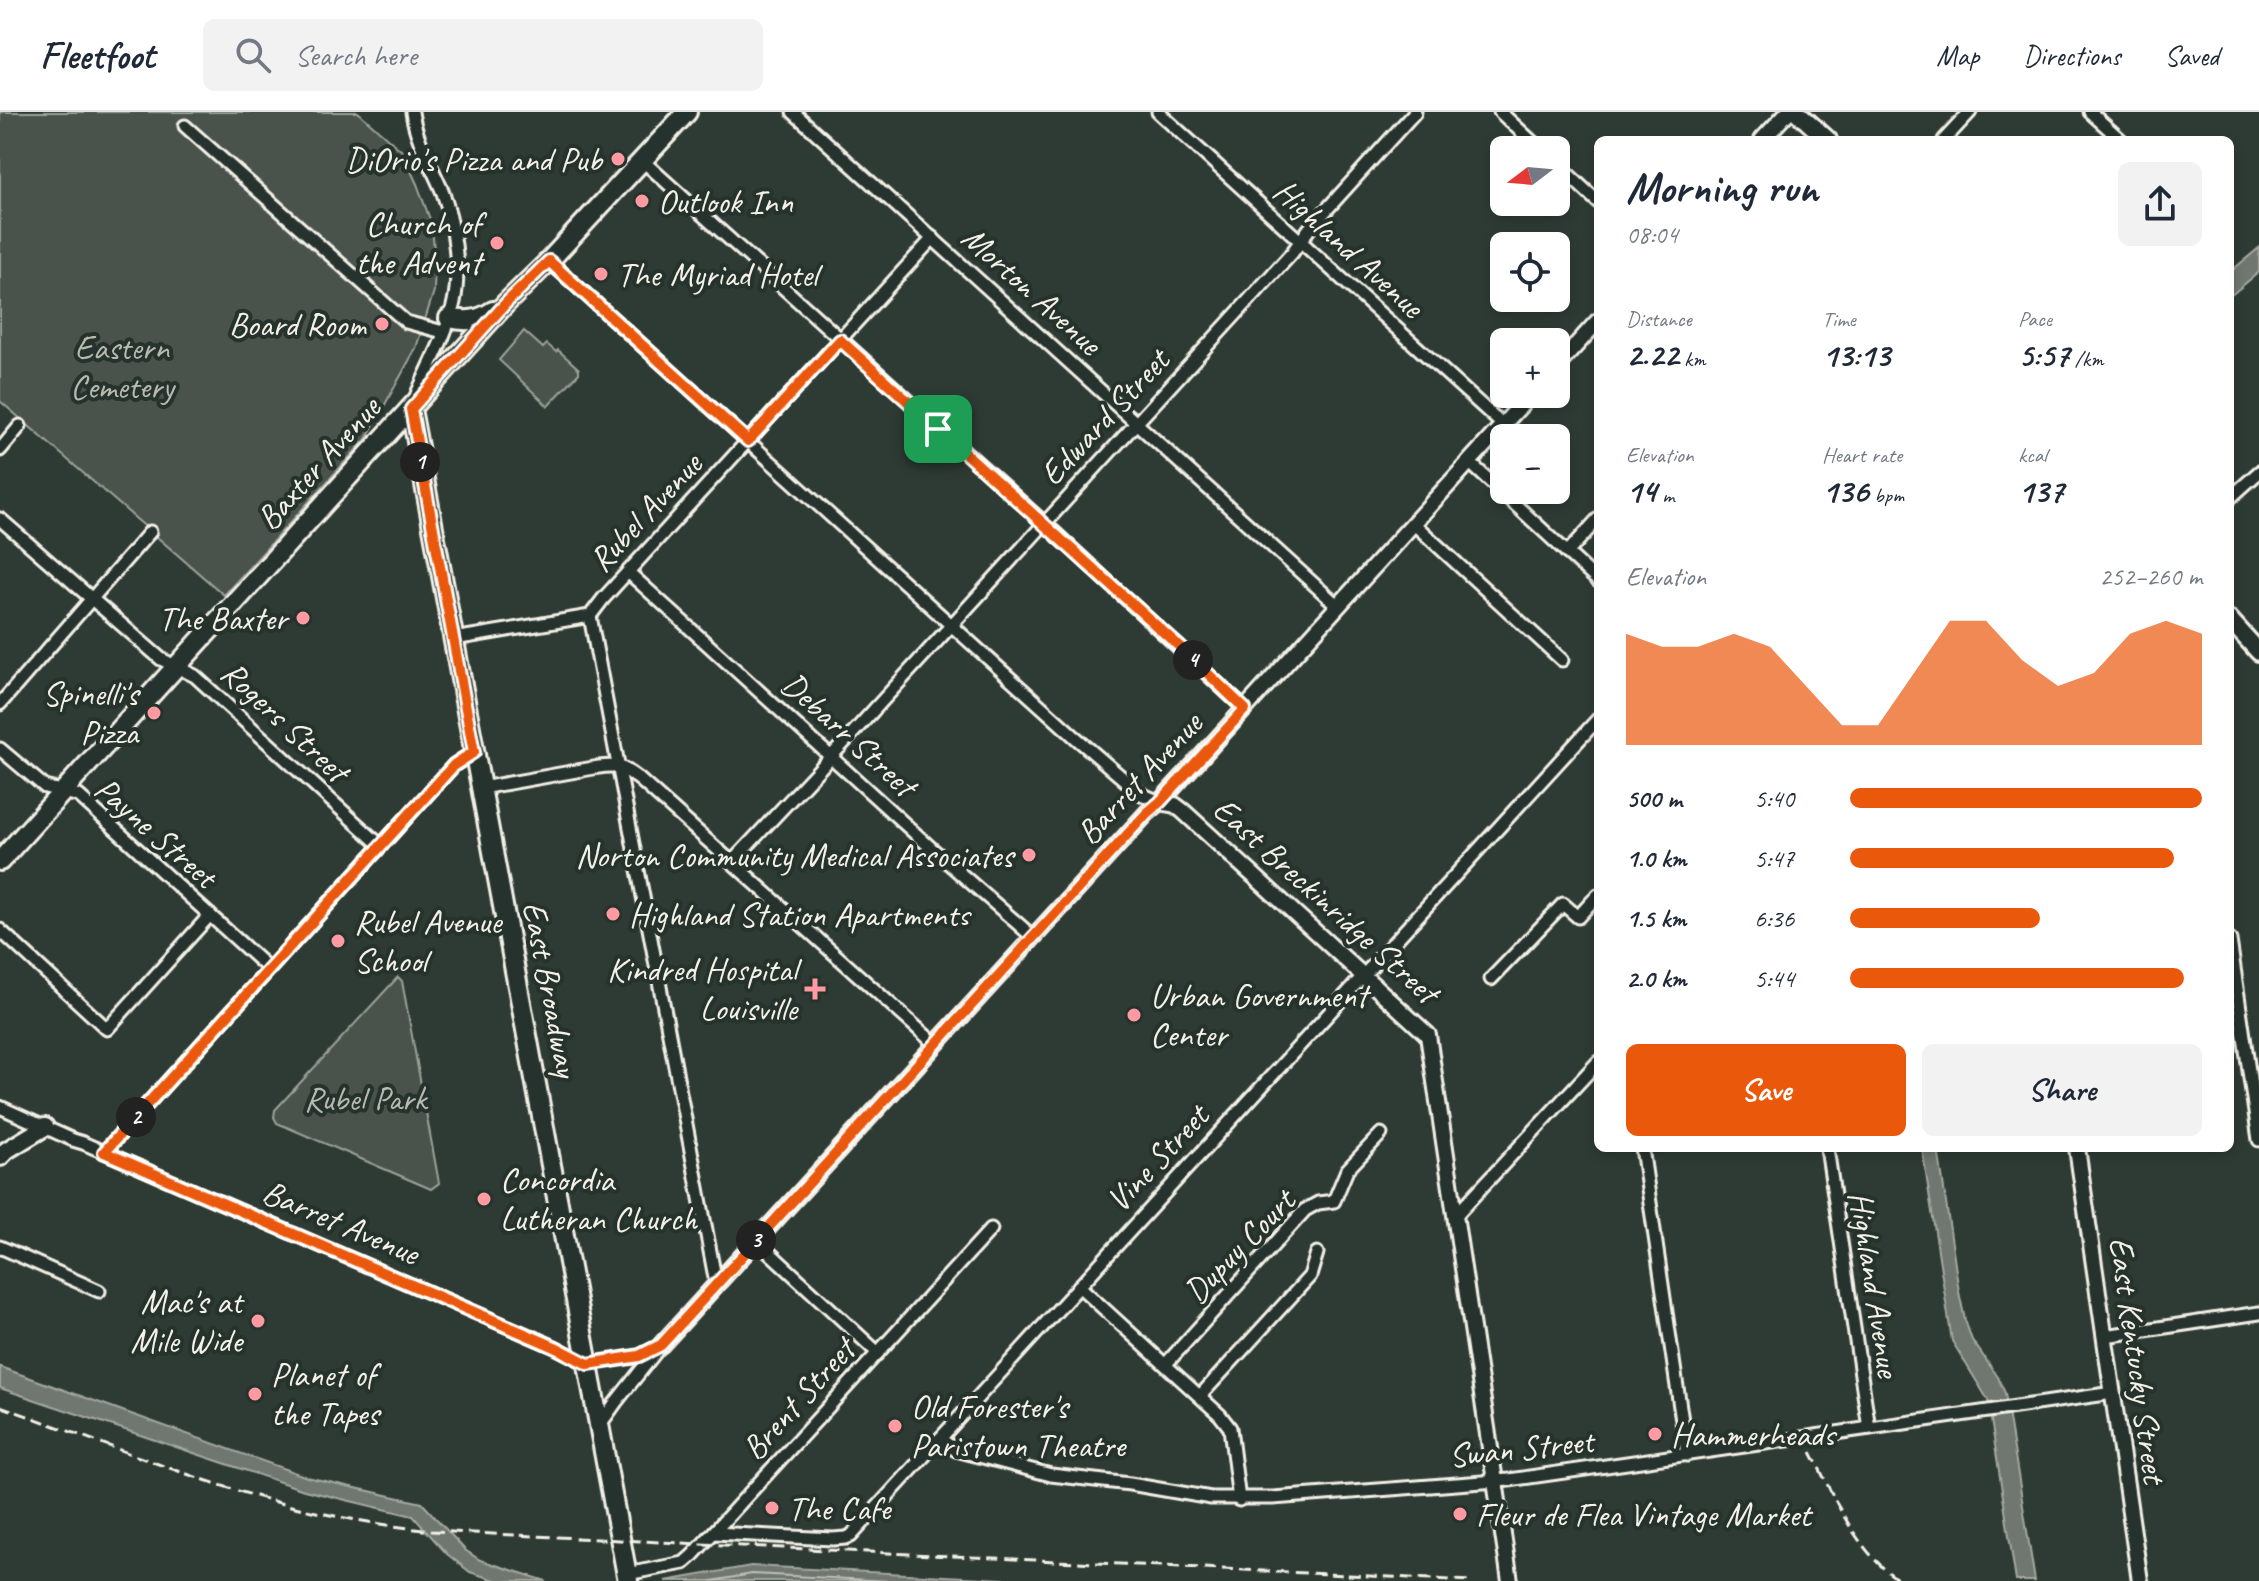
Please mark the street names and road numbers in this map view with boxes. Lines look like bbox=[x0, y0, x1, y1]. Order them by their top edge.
street label: Highland Avenue bbox=[1265, 169, 1435, 328]
street label: Morton Avenue bbox=[953, 216, 1112, 365]
street label: Edward Street bbox=[1030, 337, 1181, 494]
street label: Baxter Avenue bbox=[247, 386, 391, 539]
street label: Rubel Avenue bbox=[579, 442, 712, 581]
street label: Rogers Street bbox=[212, 651, 361, 794]
street label: Debarr Street bbox=[773, 662, 929, 809]
street label: Barret Avenue bbox=[1067, 701, 1213, 853]
street label: Payne Street bbox=[86, 767, 229, 899]
street label: East Breckinridge Street bbox=[1204, 787, 1451, 1016]
street label: East Broadway bbox=[513, 898, 590, 1083]
street label: Vine Street bbox=[1097, 1093, 1220, 1221]
street label: Barret Avenue bbox=[256, 1170, 427, 1275]
street label: Dupuy Court bbox=[1174, 1177, 1306, 1312]
street label: Highland Avenue bbox=[1839, 1188, 1911, 1382]
street label: East Kentucky Street bbox=[2099, 1234, 2177, 1489]
street label: Brent Street bbox=[732, 1326, 867, 1469]
street label: Swan Street bbox=[1447, 1419, 1599, 1477]

